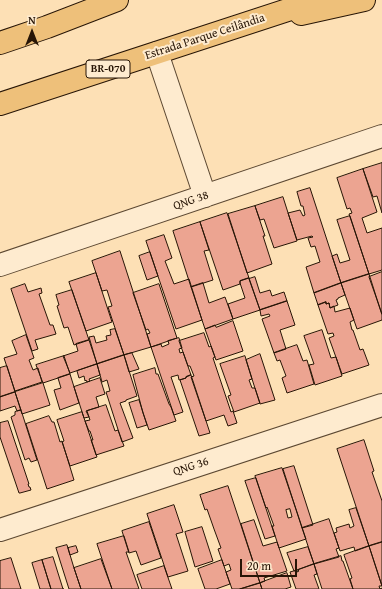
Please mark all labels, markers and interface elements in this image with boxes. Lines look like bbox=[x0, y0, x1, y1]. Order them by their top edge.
street label: Estrada Parque Ceilândia bbox=[143, 11, 267, 63]
north arrow bbox=[12, 12, 52, 52]
text: N bbox=[28, 12, 36, 28]
road number: BR-070 bbox=[86, 60, 130, 78]
street label: QNG 38 bbox=[171, 188, 211, 214]
street label: QNG 36 bbox=[171, 455, 211, 479]
scale bar bbox=[242, 551, 299, 577]
text: 20 m bbox=[247, 557, 271, 574]

